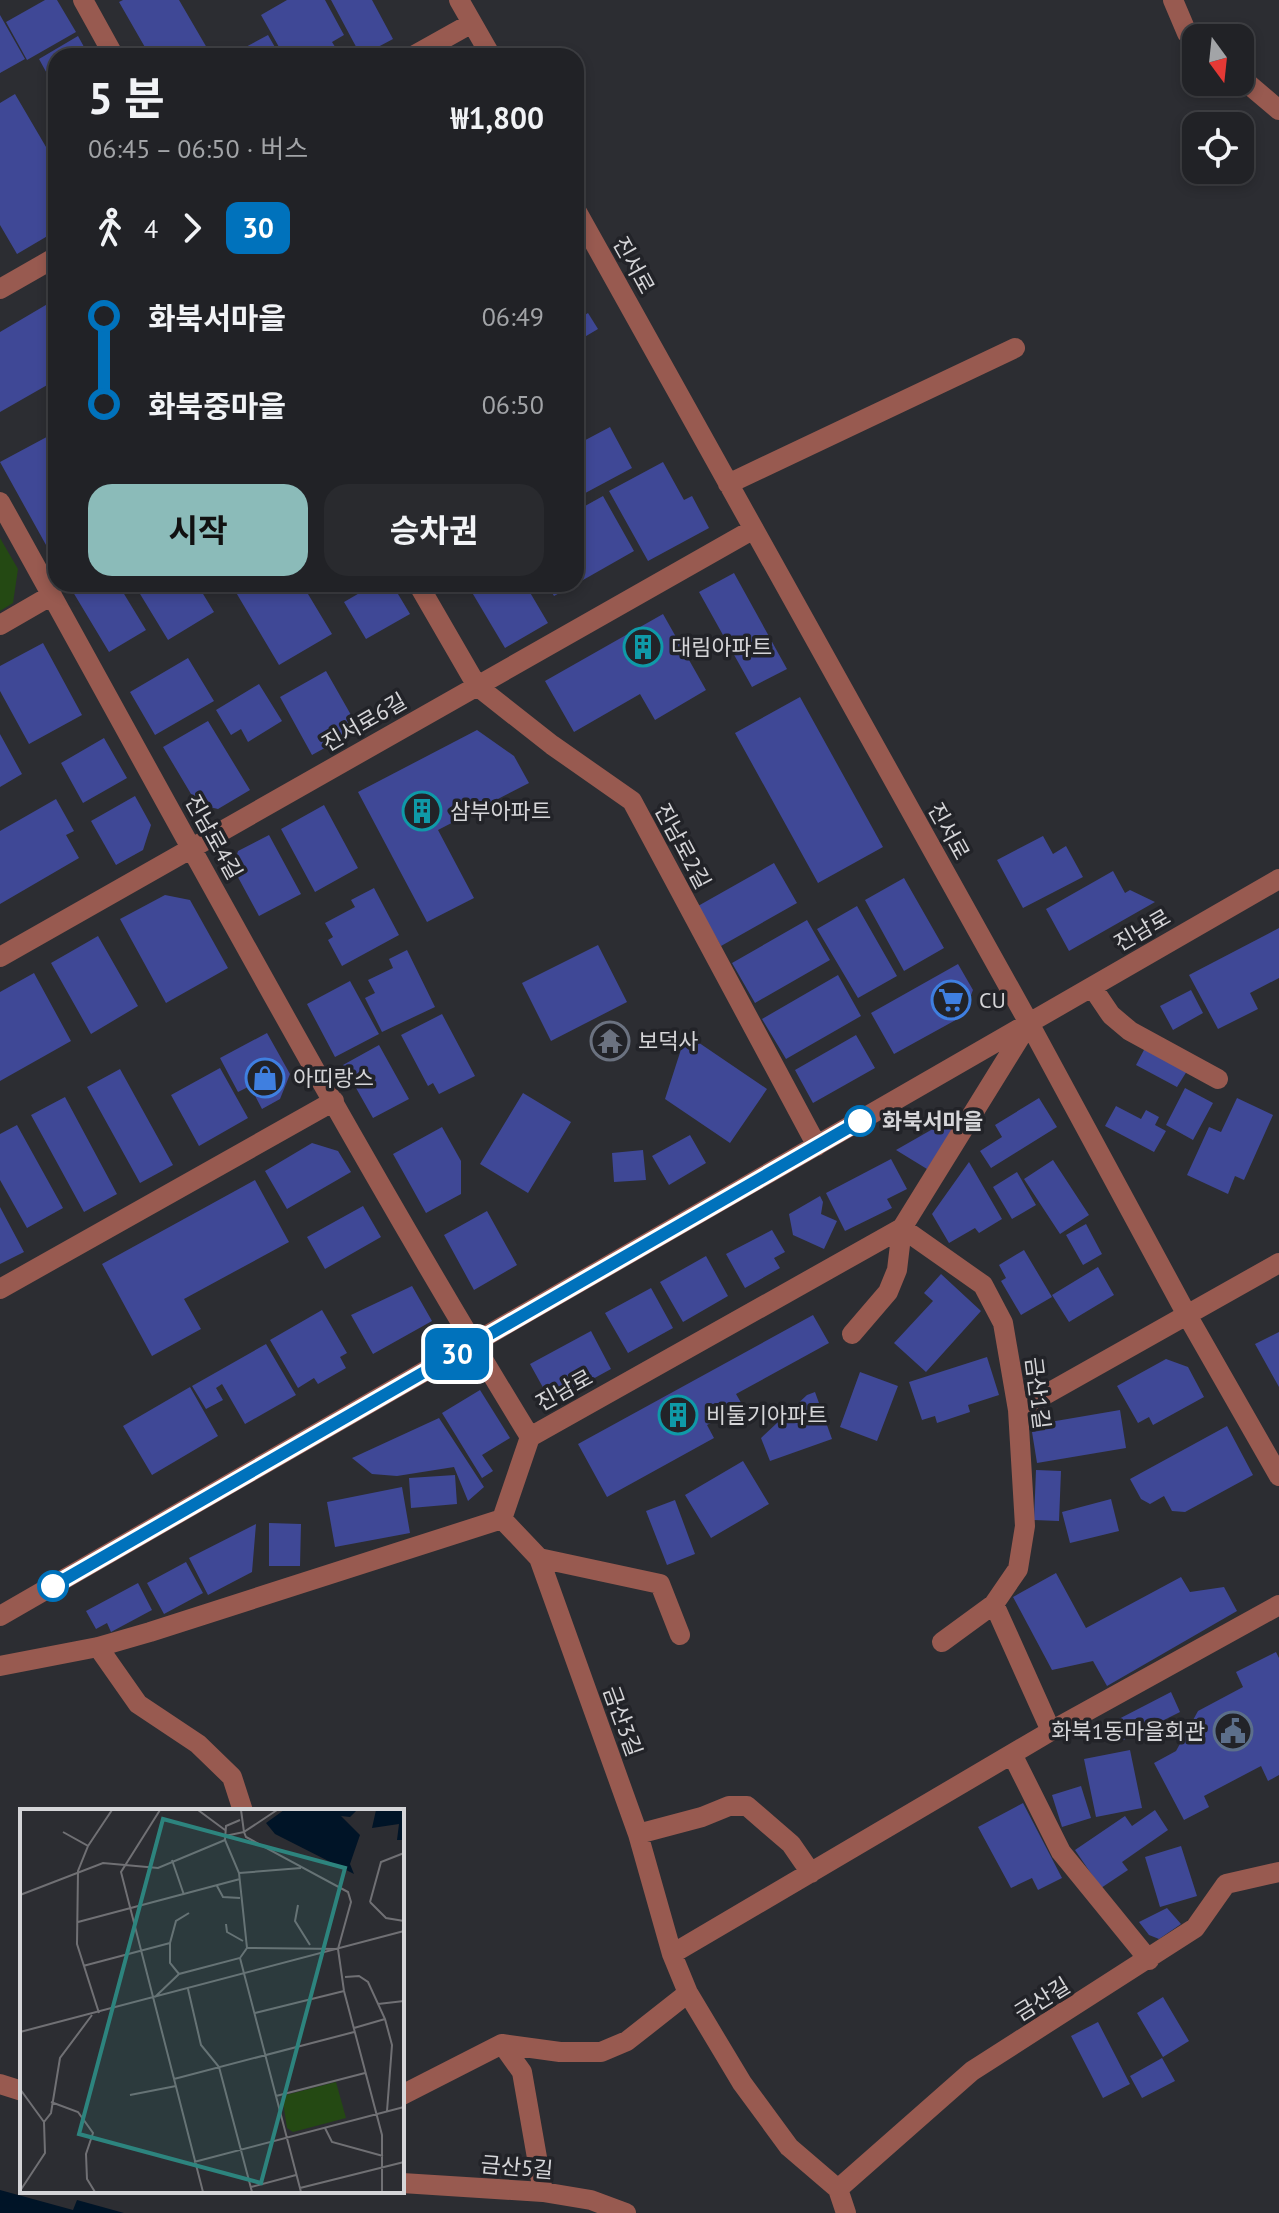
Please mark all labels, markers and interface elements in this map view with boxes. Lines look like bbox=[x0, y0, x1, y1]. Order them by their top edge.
north arrow bbox=[1182, 24, 1254, 96]
map controls bbox=[1182, 24, 1254, 184]
text: 5 분 bbox=[88, 69, 165, 126]
text: ₩1,800 bbox=[451, 98, 544, 137]
button: locate bbox=[1182, 112, 1254, 184]
text: 06:45 – 06:50 · 버스 bbox=[88, 132, 308, 165]
icon: walk bbox=[88, 206, 132, 250]
icon: forward bbox=[170, 206, 214, 250]
text: 30 bbox=[242, 209, 274, 246]
text: 4 bbox=[144, 212, 158, 245]
street label: 진서로 bbox=[607, 232, 661, 298]
text: 화북서마을 bbox=[148, 298, 286, 337]
text: 06:49 bbox=[482, 300, 544, 333]
text: 화북중마을 bbox=[148, 386, 286, 425]
text: 06:50 bbox=[482, 388, 544, 421]
button: 시작 bbox=[88, 484, 308, 576]
button: 승차권 bbox=[324, 484, 544, 576]
building icon: 대림아파트 bbox=[622, 626, 664, 668]
place label: 대림아파트 bbox=[671, 633, 772, 661]
street label: 진서로6길 bbox=[317, 687, 411, 757]
street label: 진남로4길 bbox=[179, 790, 249, 884]
building icon: 삼부아파트 bbox=[401, 790, 443, 832]
place label: 삼부아파트 bbox=[450, 797, 551, 825]
street label: 진남로2길 bbox=[649, 798, 717, 894]
street label: 진서로 bbox=[922, 798, 976, 864]
street label: 진남로 bbox=[1109, 903, 1175, 957]
supermarket icon: CU bbox=[930, 979, 972, 1021]
place label: CU bbox=[979, 986, 1006, 1014]
temple icon: 보덕사 bbox=[589, 1020, 631, 1062]
place label: 보덕사 bbox=[638, 1027, 699, 1055]
shop icon: 아띠랑스 bbox=[244, 1057, 286, 1099]
place label: 아띠랑스 bbox=[293, 1064, 374, 1092]
marker: 화북서마을 bbox=[845, 1106, 875, 1136]
place label: 화북서마을 bbox=[882, 1107, 983, 1135]
line badge: 30 bbox=[421, 1328, 493, 1380]
text: 30 bbox=[441, 1335, 473, 1372]
street label: 금산1길 bbox=[1020, 1355, 1056, 1431]
street label: 진남로 bbox=[531, 1363, 597, 1417]
building icon: 비둘기아파트 bbox=[657, 1394, 699, 1436]
place label: 비둘기아파트 bbox=[706, 1401, 827, 1429]
unlabelled marker bbox=[38, 1571, 68, 1601]
street label: 금산3길 bbox=[597, 1682, 649, 1760]
public building icon: 화북1동마을회관 bbox=[1212, 1710, 1254, 1752]
place label: 화북1동마을회관 bbox=[1051, 1717, 1205, 1745]
inset map bbox=[20, 1809, 404, 2193]
street label: 금산길 bbox=[1009, 1971, 1075, 2027]
street label: 금산5길 bbox=[480, 2150, 554, 2184]

